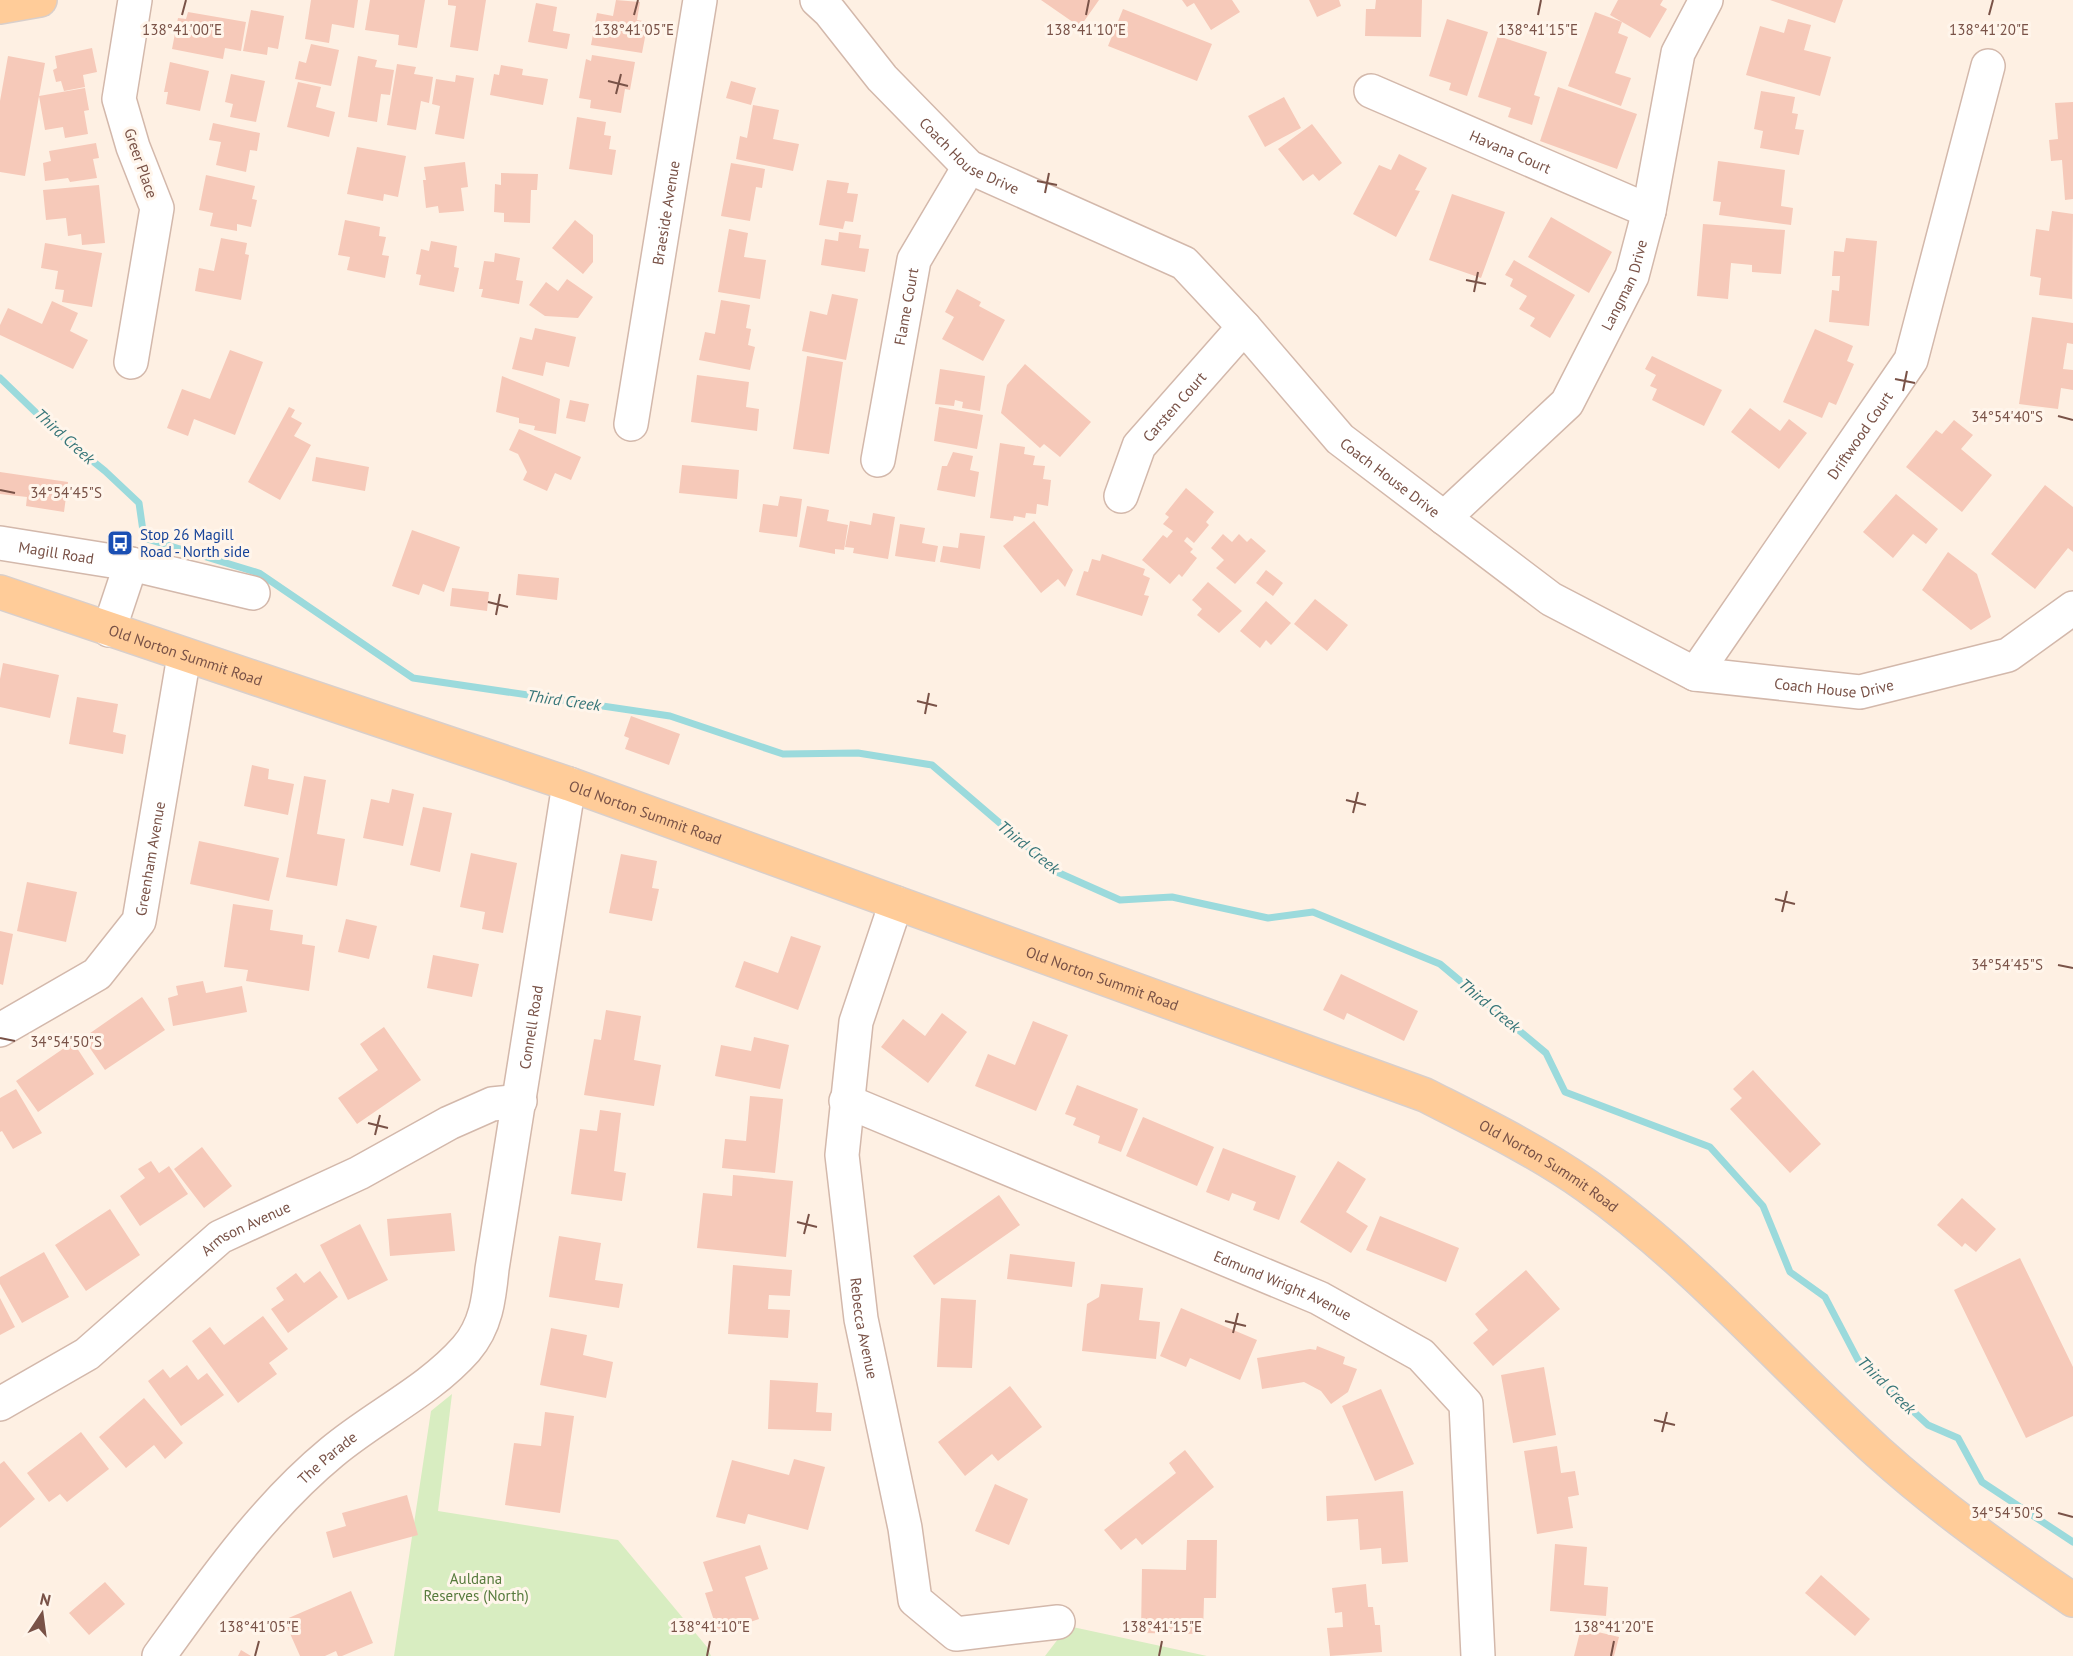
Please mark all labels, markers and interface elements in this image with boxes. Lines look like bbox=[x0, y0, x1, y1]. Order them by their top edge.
text: 138°41'00"E bbox=[142, 20, 222, 39]
text: 138°41'05"E bbox=[594, 20, 674, 39]
text: 138°41'10"E bbox=[1046, 20, 1126, 39]
text: 138°41'15"E bbox=[1498, 20, 1578, 39]
text: 138°41'20"E bbox=[1949, 20, 2029, 39]
street label: Coach House Drive bbox=[916, 113, 1022, 198]
street label: Havana Court bbox=[1467, 125, 1554, 177]
street label: Greer Place bbox=[120, 126, 162, 200]
street label: Braeside Avenue bbox=[648, 159, 683, 266]
street label: Langman Drive bbox=[1596, 237, 1651, 333]
street label: Flame Court bbox=[889, 266, 922, 347]
street label: Carsten Court bbox=[1138, 368, 1210, 445]
street label: Driftwood Court bbox=[1822, 387, 1896, 483]
water label: Third Creek bbox=[31, 404, 100, 469]
text: 34°54'40"S bbox=[1971, 407, 2043, 426]
street label: Coach House Drive bbox=[1337, 433, 1444, 521]
text: 34°54'45"S bbox=[30, 483, 102, 502]
place label: Stop 26 Magill Road - North side bbox=[140, 525, 250, 561]
bus stop icon: Stop 26 Magill Road - North side bbox=[105, 528, 135, 558]
street label: Magill Road bbox=[17, 537, 95, 567]
street label: Old Norton Summit Road bbox=[106, 620, 265, 689]
street label: Coach House Drive bbox=[1773, 673, 1895, 702]
water label: Third Creek bbox=[526, 685, 603, 715]
street label: Old Norton Summit Road bbox=[567, 775, 725, 848]
street label: Greenham Avenue bbox=[131, 800, 169, 917]
water label: Third Creek bbox=[994, 816, 1065, 879]
street label: Old Norton Summit Road bbox=[1023, 941, 1181, 1014]
text: 34°54'45"S bbox=[1971, 955, 2043, 974]
water label: Third Creek bbox=[1455, 974, 1525, 1037]
street label: Connell Road bbox=[514, 984, 546, 1071]
text: 34°54'50"S bbox=[30, 1032, 102, 1051]
street label: Old Norton Summit Road bbox=[1476, 1115, 1623, 1216]
street label: Armson Avenue bbox=[196, 1197, 293, 1259]
street label: Edmund Wright Avenue bbox=[1211, 1246, 1355, 1324]
street label: Rebecca Avenue bbox=[847, 1277, 883, 1381]
water label: Third Creek bbox=[1854, 1352, 1921, 1419]
street label: The Parade bbox=[293, 1427, 360, 1488]
text: 34°54'50"S bbox=[1971, 1503, 2043, 1522]
park label: Auldana Reserves (North) bbox=[423, 1569, 529, 1605]
north arrow bbox=[12, 1584, 72, 1644]
text: N bbox=[38, 1588, 53, 1610]
text: 138°41'05"E bbox=[219, 1617, 299, 1636]
text: 138°41'10"E bbox=[670, 1617, 750, 1636]
text: 138°41'15"E bbox=[1122, 1617, 1202, 1636]
text: 138°41'20"E bbox=[1574, 1617, 1654, 1636]

